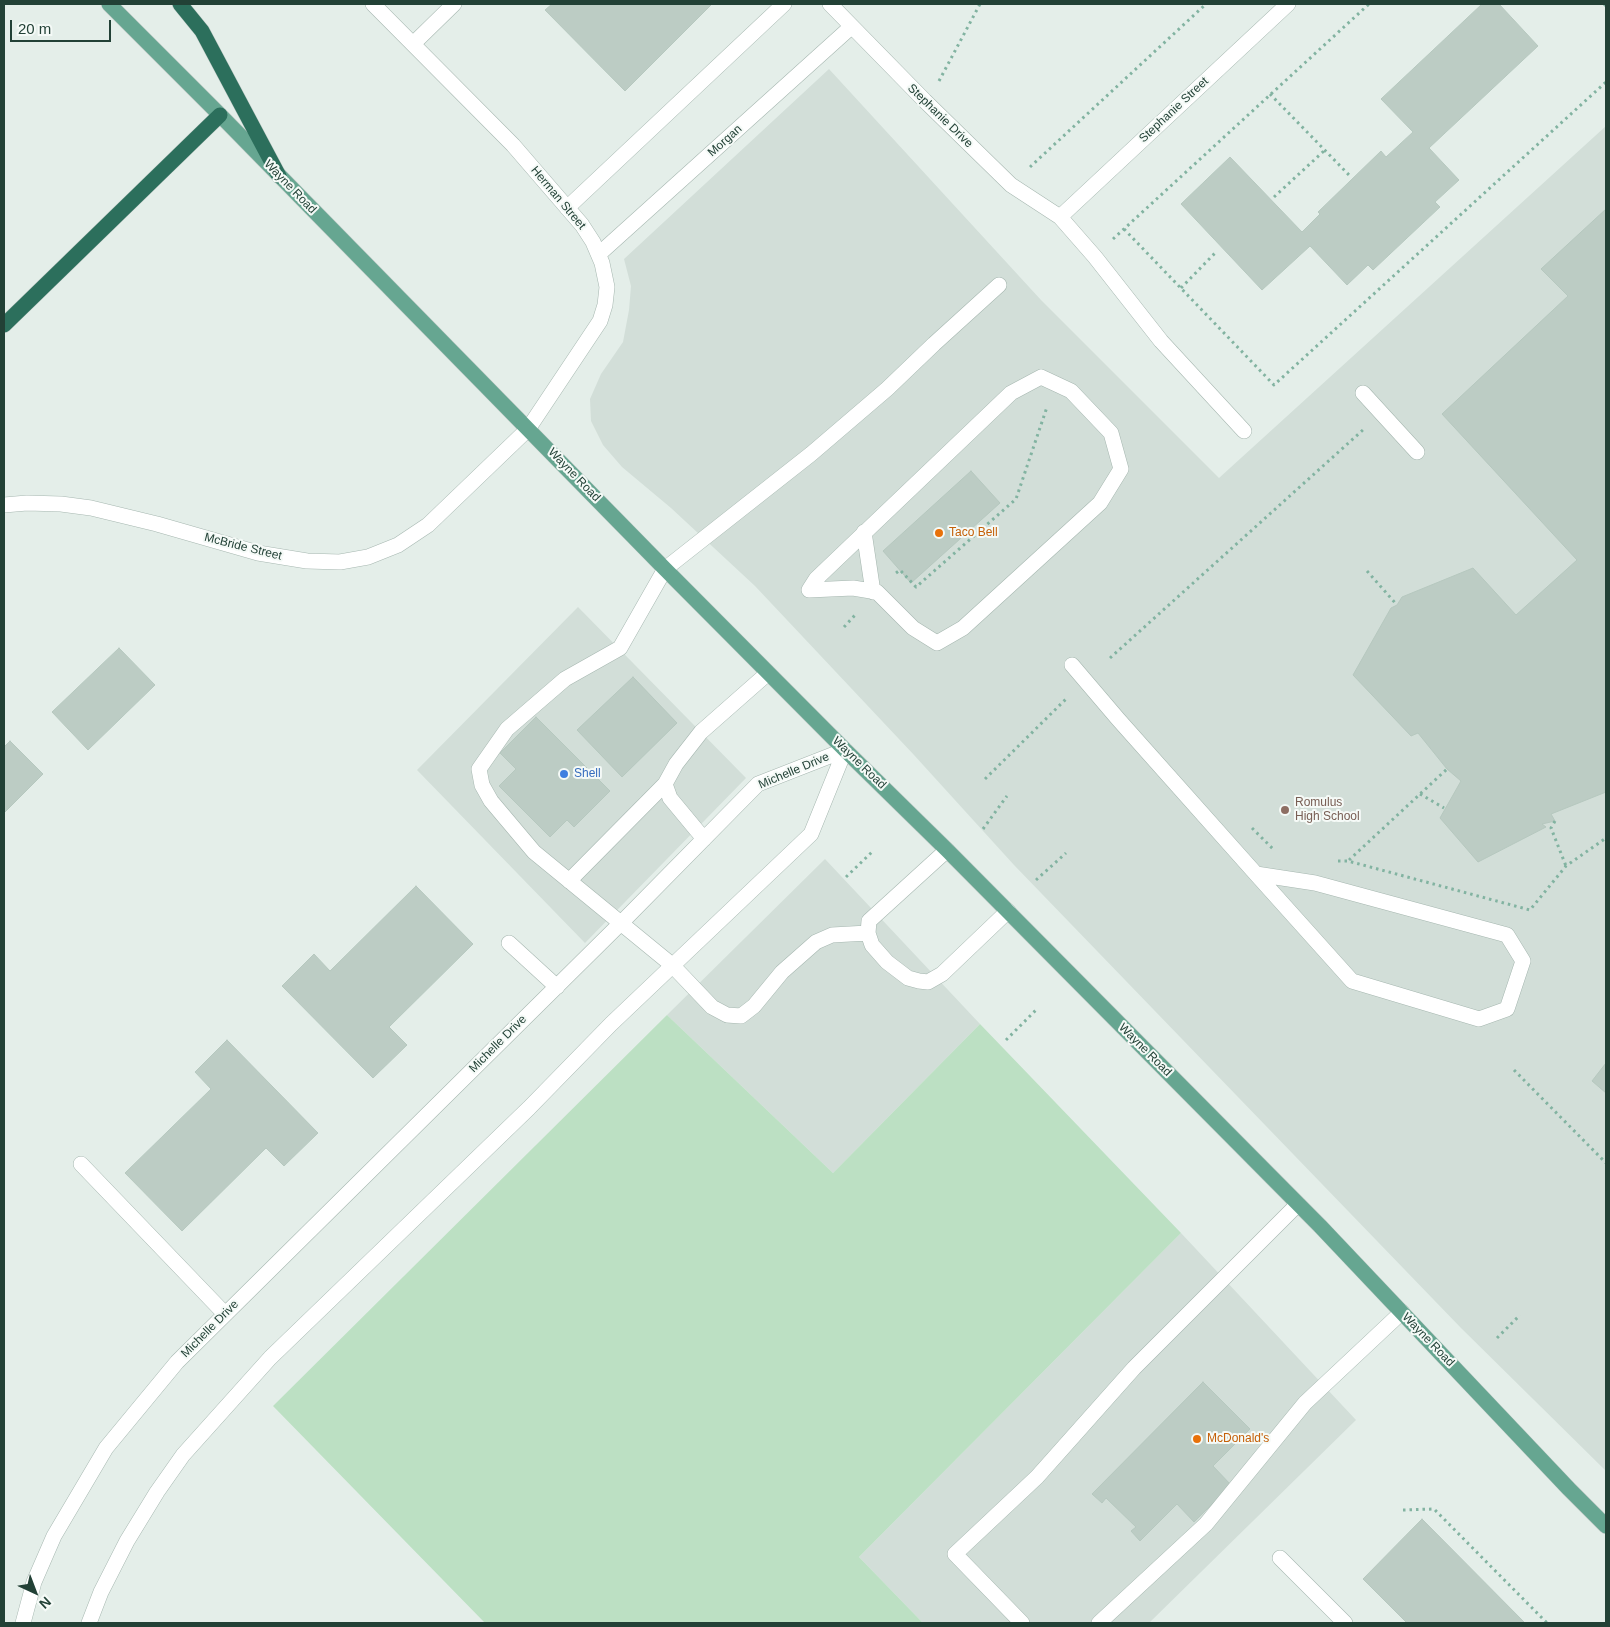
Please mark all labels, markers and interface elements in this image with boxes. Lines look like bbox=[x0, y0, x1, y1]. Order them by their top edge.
scale bar bbox=[12, 10, 114, 42]
text: 20 m bbox=[18, 20, 51, 37]
street label: Stephanie Street bbox=[1136, 74, 1212, 146]
street label: Stephanie Drive bbox=[904, 81, 976, 151]
street label: Morgan bbox=[705, 122, 745, 160]
street label: Wayne Road bbox=[261, 157, 319, 217]
street label: Herman Street bbox=[527, 163, 589, 233]
street label: Wayne Road bbox=[545, 445, 603, 505]
place label: Taco Bell bbox=[949, 526, 998, 540]
marker: Taco Bell bbox=[933, 527, 945, 539]
street label: McBride Street bbox=[203, 530, 283, 564]
street label: Wayne Road bbox=[829, 734, 889, 792]
street label: Michelle Drive bbox=[757, 750, 831, 792]
place label: Shell bbox=[574, 767, 601, 781]
marker: Shell bbox=[558, 768, 570, 780]
place label: Romulus High School bbox=[1295, 796, 1360, 824]
marker: Romulus High School bbox=[1279, 804, 1291, 816]
street label: Michelle Drive bbox=[466, 1012, 530, 1076]
street label: Wayne Road bbox=[1116, 1021, 1174, 1079]
street label: Michelle Drive bbox=[178, 1297, 242, 1361]
street label: Wayne Road bbox=[1399, 1310, 1457, 1370]
place label: McDonald's bbox=[1207, 1432, 1269, 1446]
marker: McDonald's bbox=[1191, 1433, 1203, 1445]
north arrow bbox=[10, 1567, 60, 1617]
text: N bbox=[36, 1594, 54, 1612]

